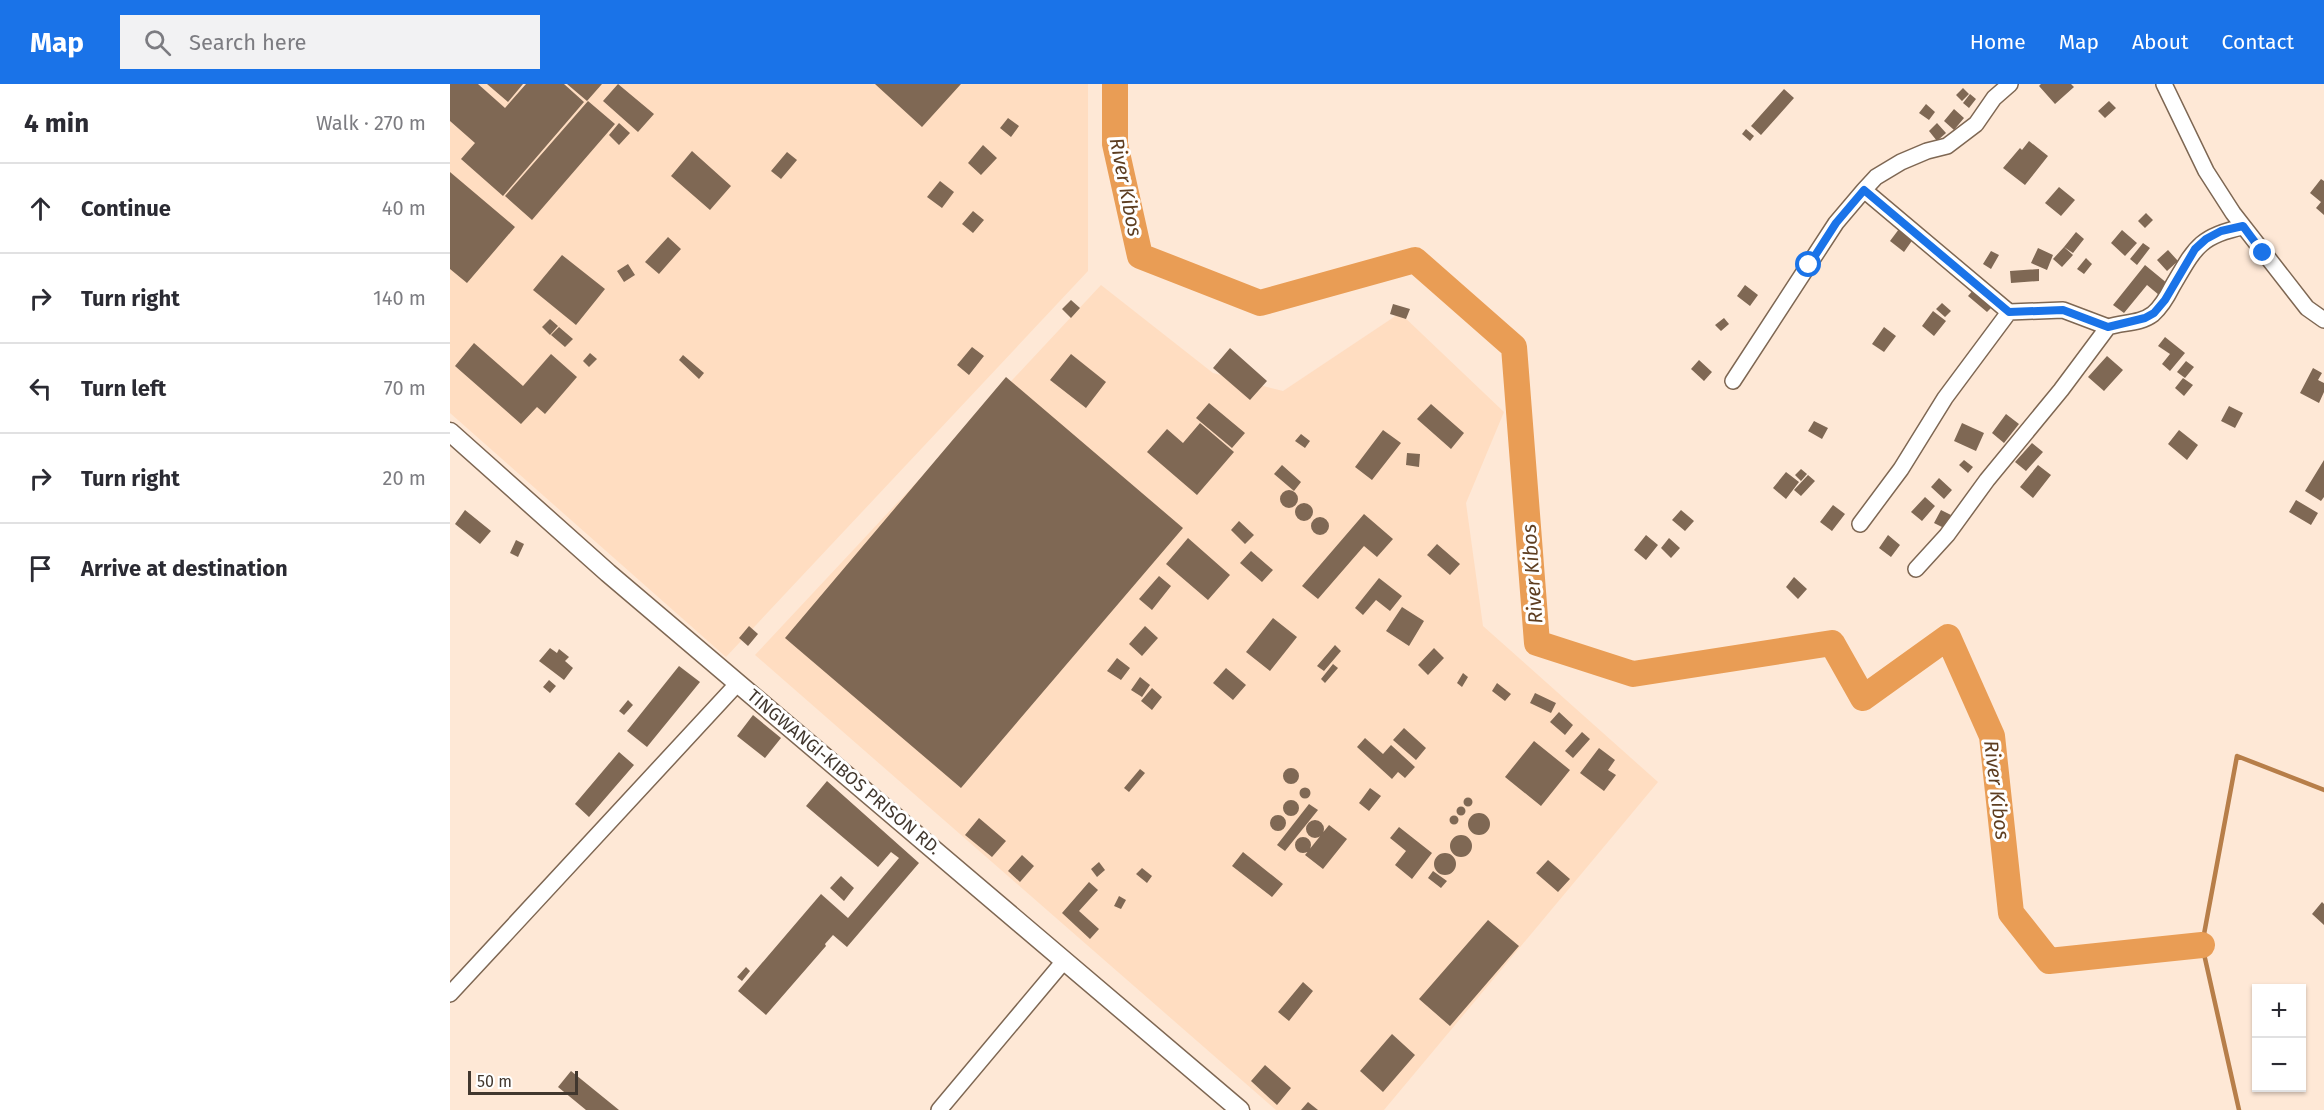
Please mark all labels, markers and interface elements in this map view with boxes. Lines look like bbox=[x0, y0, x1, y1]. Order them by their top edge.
search box bbox=[120, 15, 540, 69]
text: Map bbox=[30, 26, 84, 59]
icon: search bbox=[141, 26, 174, 59]
text: Search here bbox=[189, 29, 307, 56]
text: Home bbox=[1970, 29, 2026, 55]
text: Map bbox=[2059, 29, 2099, 55]
text: About bbox=[2132, 29, 2189, 55]
text: Contact bbox=[2222, 29, 2294, 55]
text: 4 min bbox=[24, 108, 89, 139]
text: Walk · 270 m bbox=[316, 111, 426, 135]
water label: River Kibos bbox=[1105, 136, 1147, 238]
icon: ahead bbox=[24, 192, 57, 225]
text: Continue bbox=[81, 195, 171, 222]
text: 40 m bbox=[382, 196, 426, 220]
route end bbox=[2249, 239, 2275, 265]
route start bbox=[1795, 251, 1821, 277]
icon: right bbox=[24, 282, 57, 315]
text: Turn right bbox=[81, 285, 180, 312]
text: 140 m bbox=[373, 286, 426, 310]
icon: left bbox=[24, 372, 57, 405]
text: Turn left bbox=[81, 375, 166, 402]
text: 70 m bbox=[384, 376, 426, 400]
icon: right bbox=[24, 462, 57, 495]
text: Turn right bbox=[81, 465, 180, 492]
text: 20 m bbox=[383, 466, 426, 490]
water label: River Kibos bbox=[1517, 523, 1547, 625]
icon: arrive bbox=[24, 552, 57, 585]
text: Arrive at destination bbox=[81, 555, 288, 582]
street label: TINGWANGI-KIBOS PRISON RD. bbox=[743, 685, 945, 859]
water label: River Kibos bbox=[1979, 739, 2015, 841]
map controls bbox=[2252, 984, 2306, 1092]
button: + bbox=[2252, 984, 2306, 1038]
button: − bbox=[2252, 1038, 2306, 1092]
scale bar bbox=[468, 1068, 578, 1096]
text: 50 m bbox=[477, 1072, 512, 1091]

